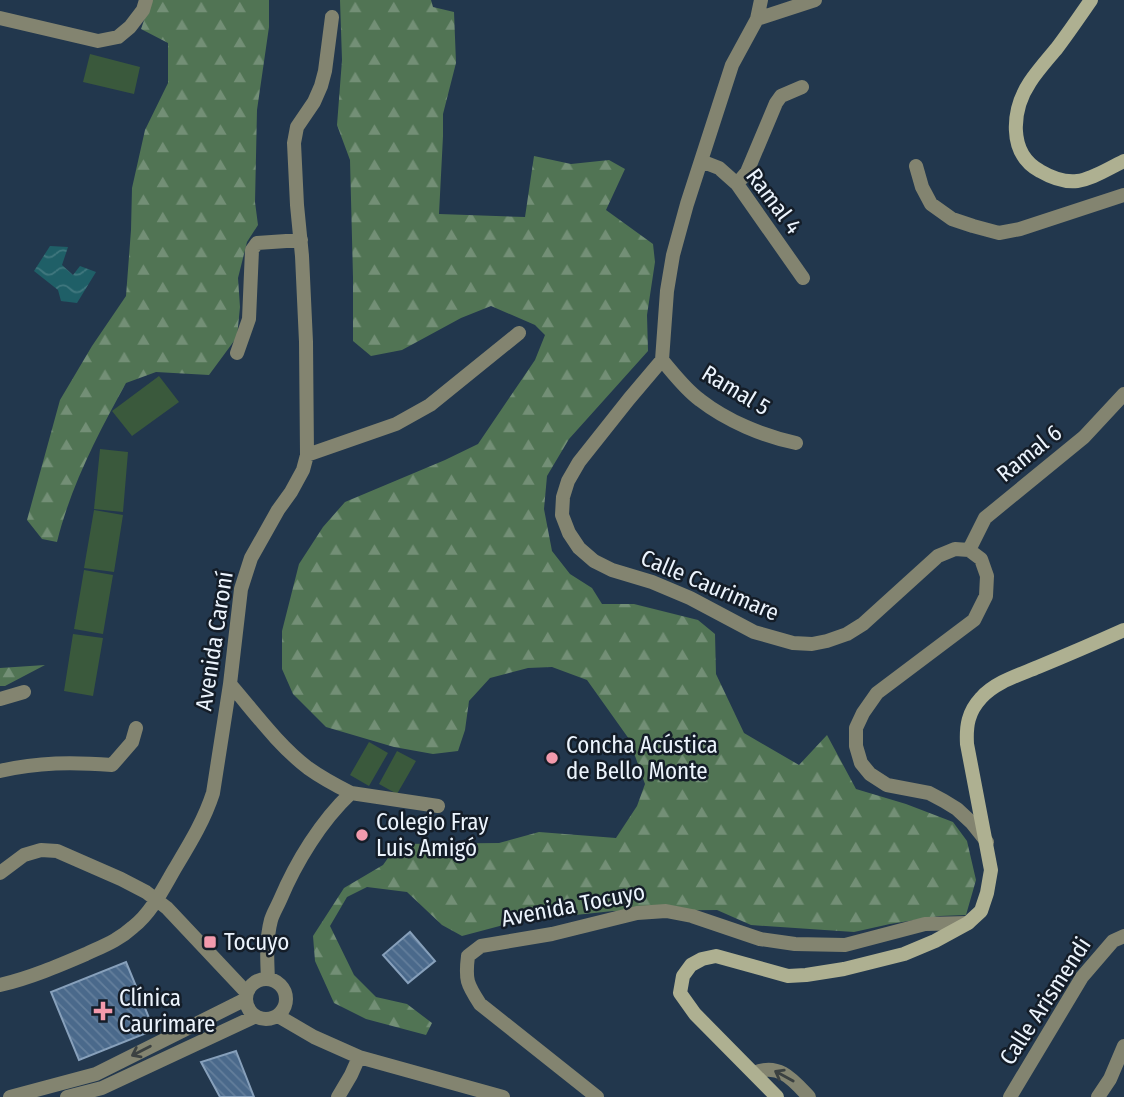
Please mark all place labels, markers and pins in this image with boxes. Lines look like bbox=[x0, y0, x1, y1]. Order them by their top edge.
place label: Concha Acústica de Bello Monte bbox=[566, 731, 718, 785]
marker: Concha Acústica de Bello Monte bbox=[544, 750, 560, 766]
place label: Colegio Fray Luis Amigó bbox=[376, 808, 489, 862]
marker: Colegio Fray Luis Amigó bbox=[354, 827, 370, 843]
place label: Tocuyo bbox=[224, 928, 289, 956]
marker: Tocuyo bbox=[202, 934, 218, 950]
place label: Clínica Caurimare bbox=[119, 984, 215, 1038]
marker: Clínica Caurimare bbox=[93, 1001, 113, 1021]

